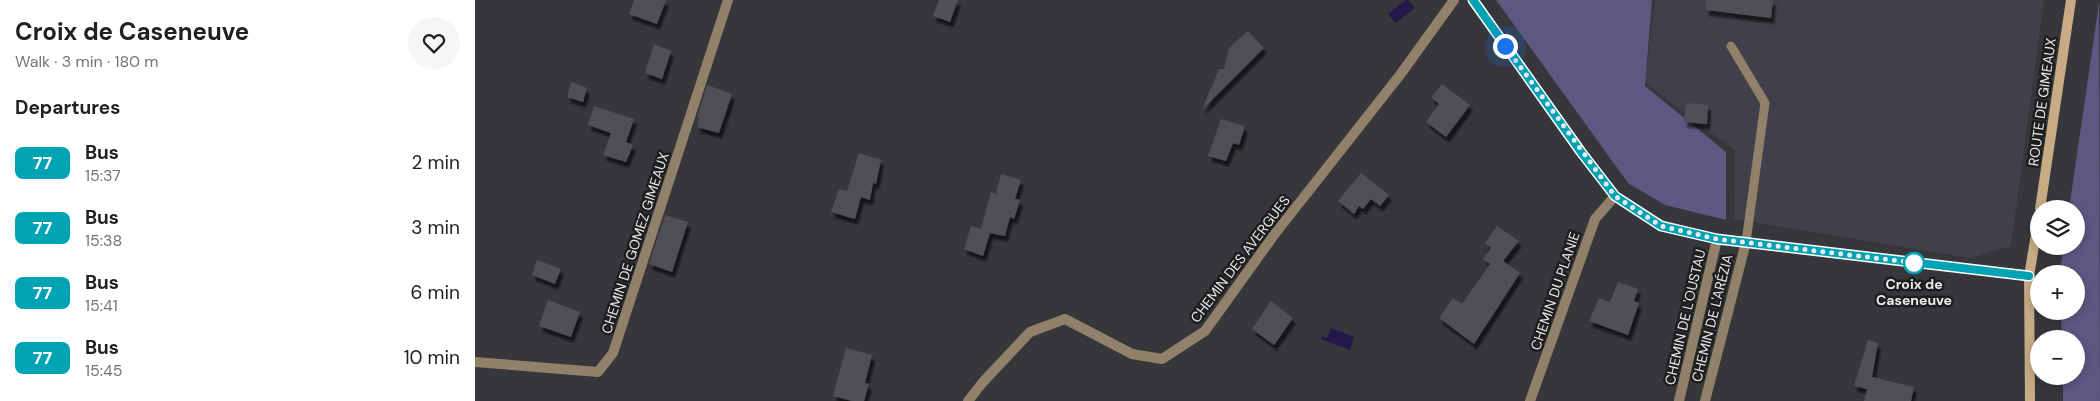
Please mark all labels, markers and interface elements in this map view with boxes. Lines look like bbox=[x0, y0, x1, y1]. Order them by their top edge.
text: Croix de Caseneuve bbox=[15, 16, 249, 47]
button: heart bbox=[408, 17, 460, 69]
your location bbox=[1493, 34, 1518, 59]
street label: ROUTE DE GIMEAUX bbox=[2024, 37, 2060, 167]
text: Walk · 3 min · 180 m bbox=[15, 51, 159, 72]
text: Departures bbox=[15, 95, 120, 120]
text: Bus bbox=[85, 140, 119, 165]
text: 2 min bbox=[412, 150, 460, 175]
street label: CHEMIN DE GOMEZ GIMEAUX bbox=[597, 150, 673, 336]
text: 77 bbox=[33, 151, 52, 175]
text: 15:37 bbox=[85, 165, 121, 186]
street label: CHEMIN DES AVERGUES bbox=[1186, 192, 1294, 326]
map controls bbox=[2030, 200, 2085, 385]
button: layers bbox=[2030, 200, 2085, 255]
text: Bus bbox=[85, 205, 119, 230]
text: 3 min bbox=[411, 215, 460, 240]
text: 77 bbox=[33, 216, 52, 240]
street label: CHEMIN DU PLANIE bbox=[1526, 229, 1584, 353]
text: 15:38 bbox=[85, 230, 122, 251]
street label: CHEMIN DE L'OUSTAU bbox=[1661, 247, 1709, 387]
street label: CHEMIN DE L'ARÉZIA bbox=[1687, 252, 1737, 384]
marker: Croix de Caseneuve bbox=[1903, 252, 1925, 274]
button: + bbox=[2030, 265, 2085, 320]
text: Bus bbox=[85, 270, 119, 295]
place label: Croix de Caseneuve bbox=[1876, 275, 1952, 309]
text: 6 min bbox=[411, 280, 460, 305]
text: 77 bbox=[33, 281, 52, 305]
text: 15:41 bbox=[85, 295, 118, 316]
button: − bbox=[2030, 330, 2085, 385]
text: Bus bbox=[85, 335, 119, 360]
text: 10 min bbox=[404, 345, 460, 370]
text: 77 bbox=[33, 346, 52, 370]
text: 15:45 bbox=[85, 360, 122, 381]

